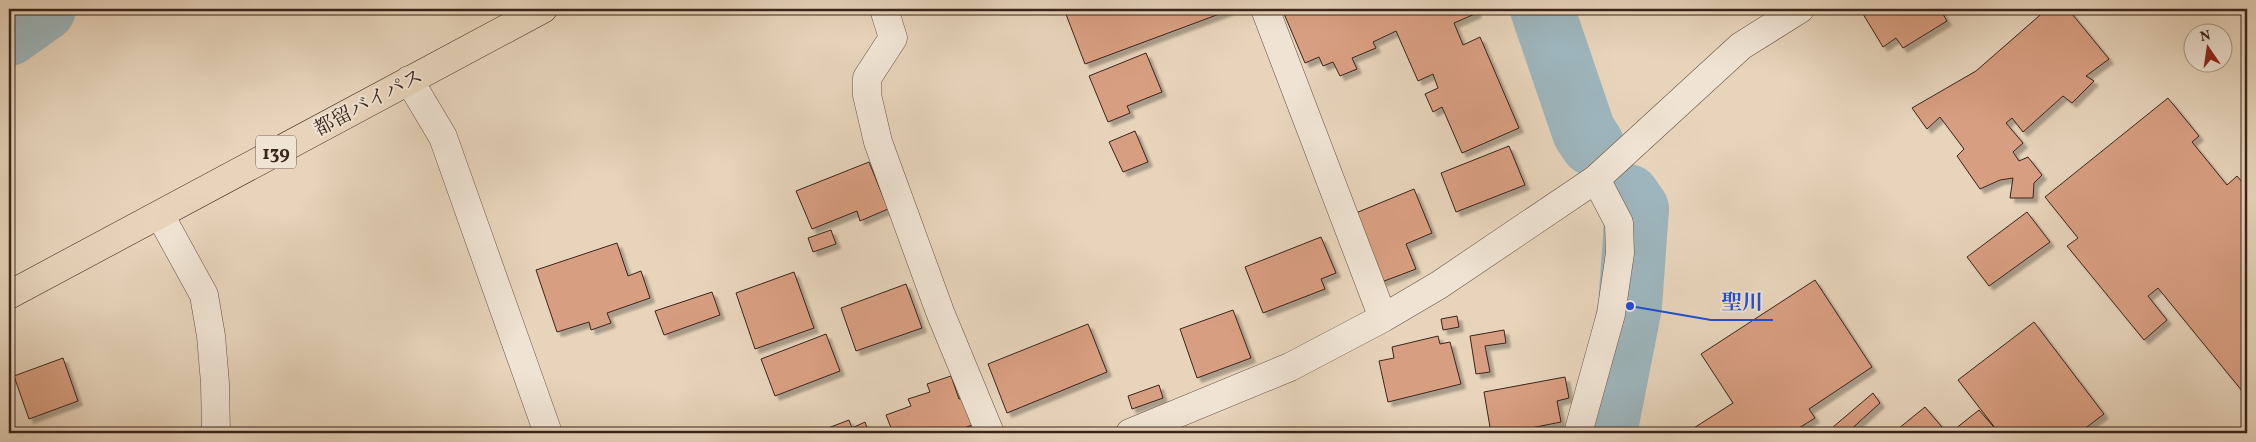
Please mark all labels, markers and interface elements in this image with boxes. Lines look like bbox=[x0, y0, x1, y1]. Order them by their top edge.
north arrow bbox=[2184, 22, 2234, 72]
text: N bbox=[2198, 26, 2213, 47]
street label: 都留バイパス bbox=[310, 63, 428, 144]
road number: 139 bbox=[256, 136, 296, 168]
callout: 聖川 bbox=[1711, 284, 1773, 320]
text: 聖川 bbox=[1721, 289, 1763, 318]

